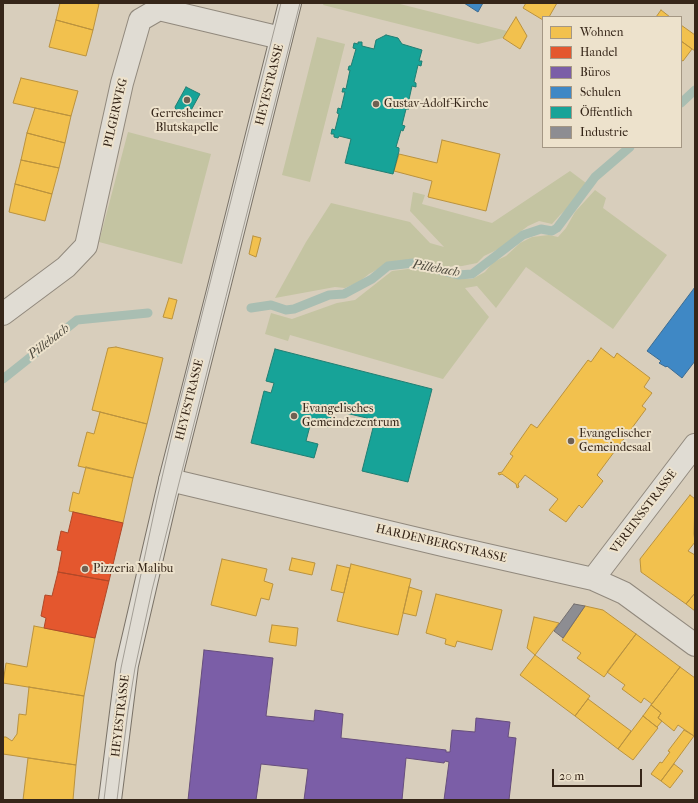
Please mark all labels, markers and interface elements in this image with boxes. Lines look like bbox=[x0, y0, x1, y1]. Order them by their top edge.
legend bbox=[542, 16, 682, 148]
text: Wohnen bbox=[580, 25, 624, 39]
street label: HEYESTRASSE bbox=[253, 43, 287, 127]
text: Handel bbox=[580, 45, 618, 59]
text: Büros bbox=[580, 65, 610, 79]
street label: PILGERWEG bbox=[101, 77, 131, 149]
text: Schulen bbox=[580, 85, 621, 99]
marker: Gerresheimer Blutskapelle bbox=[182, 95, 192, 105]
place label: Gustav-Adolf-Kirche bbox=[384, 97, 488, 111]
marker: Gustav-Adolf-Kirche bbox=[371, 99, 381, 109]
text: Öffentlich bbox=[580, 105, 632, 119]
place label: Gerresheimer Blutskapelle bbox=[151, 107, 223, 135]
text: Industrie bbox=[580, 125, 628, 139]
water label: Pillebach bbox=[411, 257, 461, 281]
water label: Pillebach bbox=[25, 321, 73, 363]
street label: HEYESTRASSE bbox=[173, 358, 207, 442]
place label: Evangelisches Gemeindezentrum bbox=[302, 402, 400, 430]
marker: Evangelisches Gemeindezentrum bbox=[289, 411, 299, 421]
place label: Evangelischer Gemeindesaal bbox=[579, 427, 651, 455]
marker: Evangelischer Gemeindesaal bbox=[566, 436, 576, 446]
street label: VEREINSSTRASSE bbox=[608, 467, 680, 557]
street label: HARDENBERGSTRASSE bbox=[374, 522, 508, 566]
place label: Pizzeria Malibu bbox=[93, 562, 173, 576]
marker: Pizzeria Malibu bbox=[80, 564, 90, 574]
street label: HEYESTRASSE bbox=[109, 674, 133, 758]
scale bar bbox=[554, 761, 644, 787]
text: 20 m bbox=[559, 769, 584, 783]

